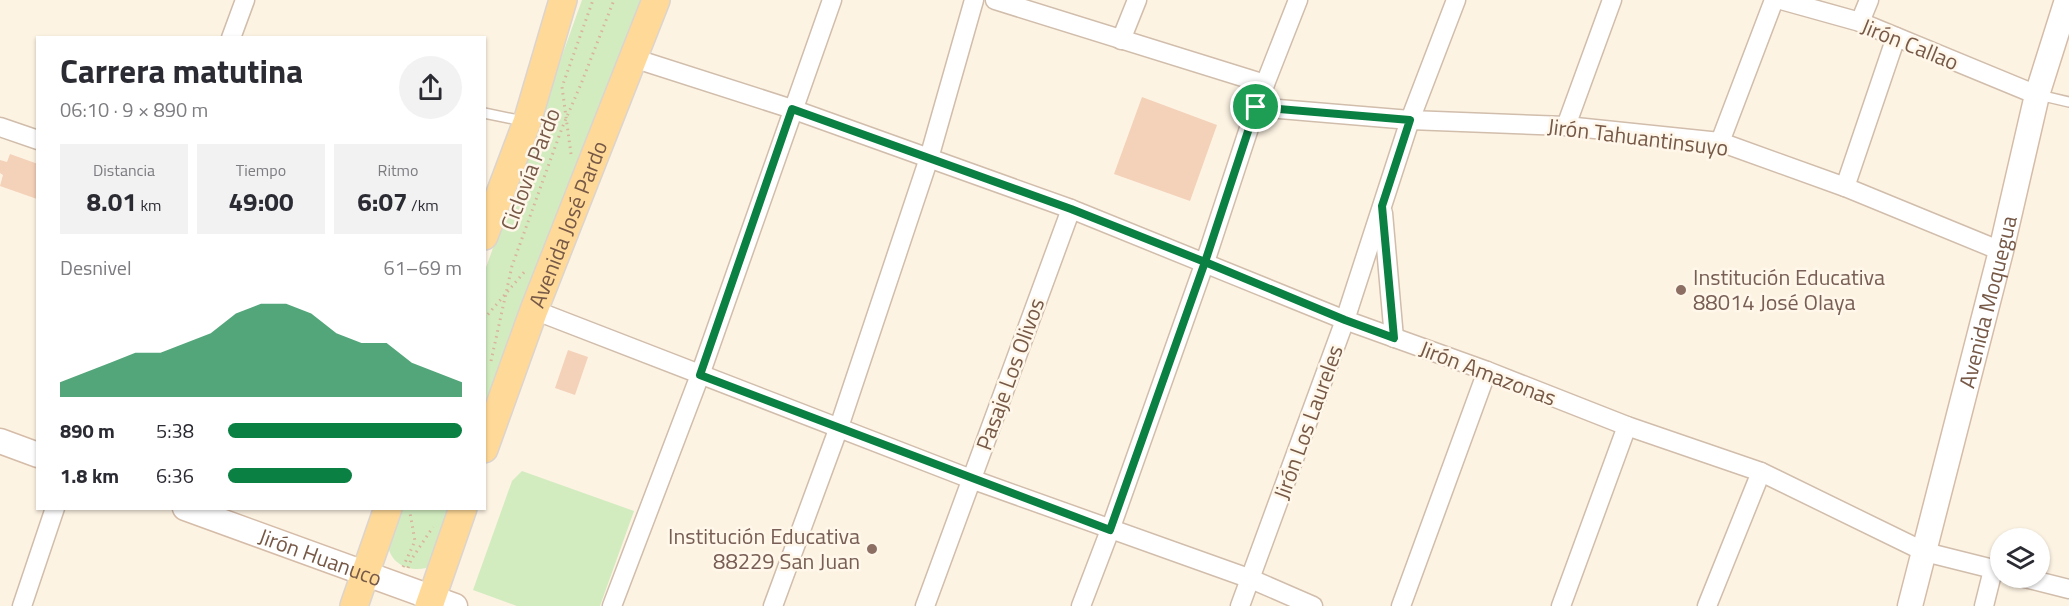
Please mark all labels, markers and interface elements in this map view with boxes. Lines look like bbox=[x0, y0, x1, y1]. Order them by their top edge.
street label: Jirón Callao bbox=[1856, 9, 1964, 79]
text: Carrera matutina bbox=[60, 46, 303, 96]
button: share bbox=[399, 56, 462, 119]
pin bbox=[1230, 81, 1281, 132]
icon: arrive bbox=[1239, 90, 1272, 123]
text: 06:10 · 9 × 890 m bbox=[60, 94, 208, 125]
street label: Ciclovía Pardo bbox=[491, 103, 569, 235]
street label: Jirón Tahuantinsuyo bbox=[1546, 109, 1730, 165]
street label: Avenida José Pardo bbox=[520, 136, 616, 313]
text: Distancia bbox=[93, 158, 155, 182]
text: Tiempo bbox=[236, 158, 286, 182]
text: Ritmo bbox=[378, 158, 418, 182]
text: 8.01 bbox=[87, 182, 137, 221]
text: 49:00 bbox=[229, 182, 293, 221]
text: 6:07 bbox=[357, 182, 408, 221]
text: km bbox=[137, 193, 161, 217]
text: /km bbox=[408, 193, 439, 217]
street label: Avenida Moquegua bbox=[1950, 212, 2026, 392]
text: Desnivel bbox=[60, 252, 132, 283]
text: 61–69 m bbox=[383, 252, 462, 283]
place label: Institución Educativa 88014 José Olaya bbox=[1693, 260, 1885, 319]
marker: Institución Educativa 88014 José Olaya bbox=[1674, 283, 1688, 297]
street label: Pasaje Los Olivos bbox=[967, 293, 1053, 455]
street label: Jirón Amazonas bbox=[1415, 331, 1561, 415]
street label: Jirón Los Laureles bbox=[1264, 340, 1352, 504]
text: 890 m bbox=[60, 415, 115, 446]
text: 5:38 bbox=[156, 415, 194, 446]
text: 1.8 km bbox=[60, 460, 119, 491]
text: 6:36 bbox=[156, 460, 194, 491]
street label: Jirón Huanuco bbox=[254, 519, 387, 595]
place label: Institución Educativa 88229 San Juan bbox=[668, 519, 860, 578]
map controls bbox=[1990, 528, 2050, 588]
button: layers bbox=[1990, 528, 2050, 588]
marker: Institución Educativa 88229 San Juan bbox=[865, 542, 879, 556]

